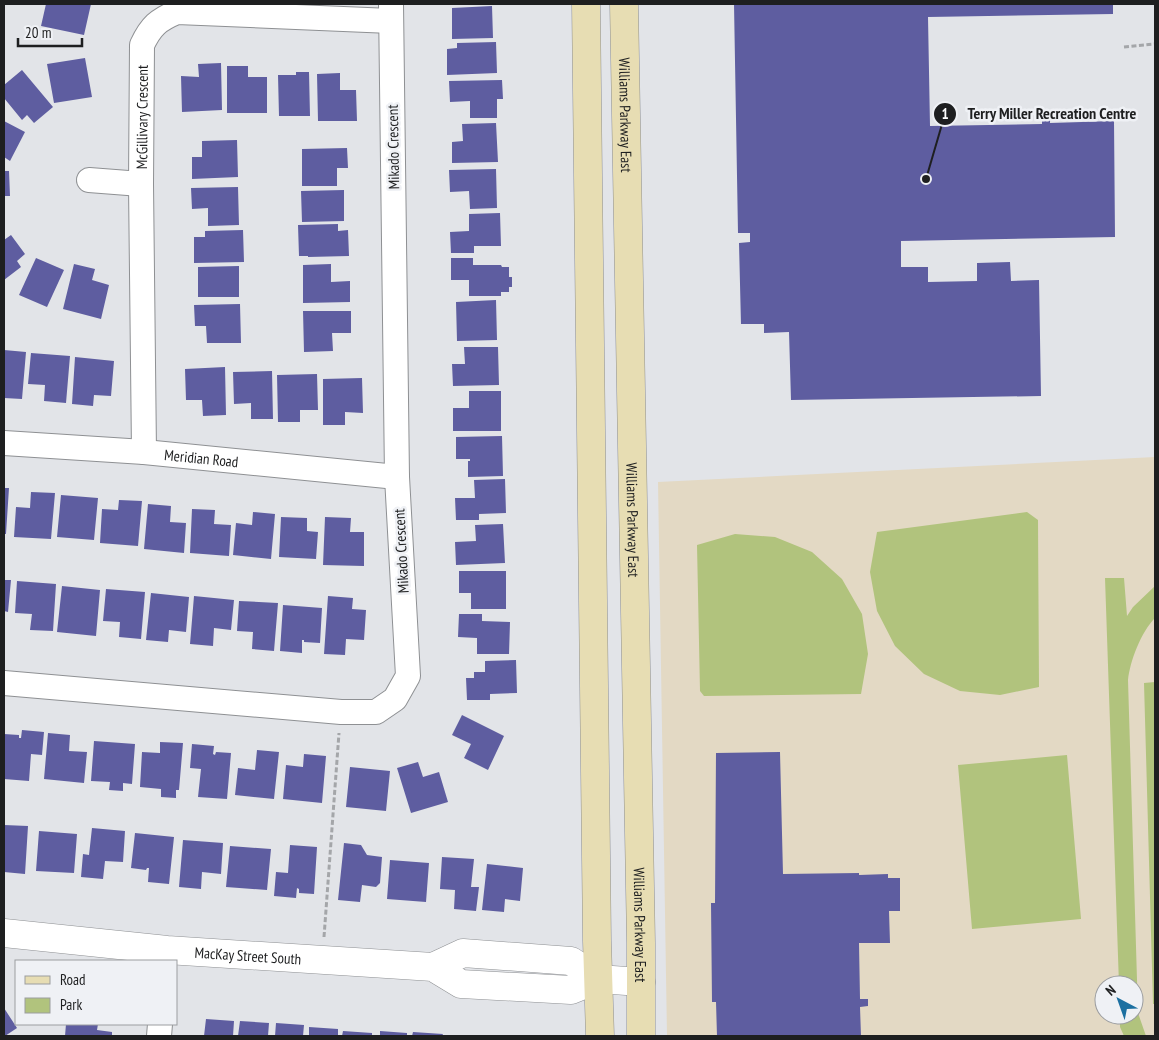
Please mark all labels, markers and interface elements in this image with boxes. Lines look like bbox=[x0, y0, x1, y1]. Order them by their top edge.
scale bar bbox=[18, 15, 81, 47]
text: 20 m bbox=[25, 23, 51, 42]
street label: Williams Parkway East bbox=[615, 57, 637, 173]
street label: McGillivary Crescent bbox=[132, 65, 151, 169]
callout: Terry Miller Recreation Centre bbox=[932, 98, 1147, 129]
text: Terry Miller Recreation Centre bbox=[968, 103, 1137, 123]
street label: Mikado Crescent bbox=[383, 104, 403, 190]
text: 1 bbox=[941, 104, 949, 123]
street label: Meridian Road bbox=[164, 445, 239, 471]
street label: Williams Parkway East bbox=[623, 462, 644, 578]
street label: Mikado Crescent bbox=[389, 508, 413, 594]
street label: Williams Parkway East bbox=[630, 867, 651, 982]
street label: MacKay Street South bbox=[194, 942, 302, 968]
legend bbox=[15, 960, 178, 1025]
text: Road bbox=[60, 970, 86, 989]
north arrow bbox=[1094, 975, 1144, 1025]
text: N bbox=[1102, 981, 1119, 999]
text: Park bbox=[60, 995, 82, 1014]

